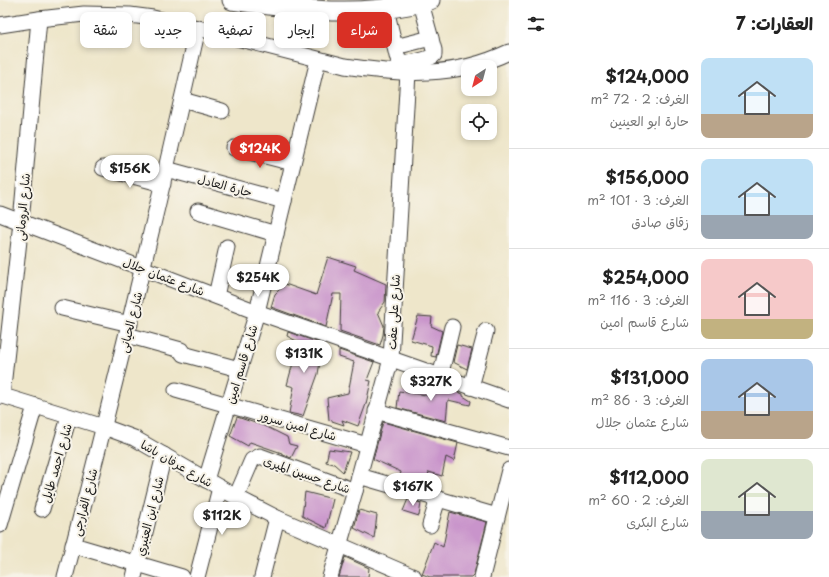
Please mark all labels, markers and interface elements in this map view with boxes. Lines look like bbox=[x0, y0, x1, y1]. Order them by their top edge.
text: العقارات: 7 bbox=[736, 10, 813, 36]
chip: شقة bbox=[80, 12, 132, 48]
chip: جديد bbox=[140, 12, 196, 48]
chip: تصفية bbox=[204, 12, 266, 48]
chip: إيجار bbox=[274, 12, 329, 48]
chip: شراء bbox=[337, 12, 392, 48]
icon: filters bbox=[525, 13, 547, 35]
north arrow bbox=[461, 60, 497, 96]
map controls bbox=[461, 60, 497, 140]
text: $124,000 bbox=[606, 63, 689, 89]
icon: home bbox=[733, 74, 781, 122]
text: الغرف: 2 · 72 m² bbox=[591, 89, 689, 108]
button: locate bbox=[461, 104, 497, 140]
text: حارة ابو العينين bbox=[610, 111, 689, 130]
pin: $124K bbox=[232, 135, 288, 169]
text: $124K bbox=[239, 138, 281, 157]
pin: $156K bbox=[102, 155, 158, 189]
text: $156K bbox=[109, 158, 151, 177]
text: $156,000 bbox=[606, 164, 689, 190]
street label: حارة العادل bbox=[196, 169, 254, 201]
street label: شارع الرومانى bbox=[10, 172, 35, 242]
icon: home bbox=[733, 175, 781, 223]
text: الغرف: 3 · 101 m² bbox=[587, 190, 689, 209]
text: زقاق صادق bbox=[631, 212, 689, 231]
street label: شارع عثمان جلال bbox=[120, 252, 207, 301]
pin: $254K bbox=[230, 264, 286, 298]
text: $254,000 bbox=[603, 264, 689, 290]
text: $254K bbox=[236, 267, 280, 286]
street label: شارع على عفت bbox=[382, 274, 405, 350]
icon: home bbox=[733, 275, 781, 323]
street label: شارع الحيانى bbox=[114, 290, 147, 355]
text: الغرف: 3 · 116 m² bbox=[588, 290, 689, 309]
text: شارع قاسم امين bbox=[600, 312, 689, 331]
street label: شارع قاسم امين bbox=[220, 322, 263, 406]
pin: $131K bbox=[276, 340, 332, 374]
text: $131K bbox=[285, 343, 323, 362]
text: $131,000 bbox=[610, 364, 689, 390]
pin: $327K bbox=[403, 368, 459, 402]
text: $327K bbox=[410, 371, 452, 390]
icon: home bbox=[733, 375, 781, 423]
text: الغرف: 3 · 86 m² bbox=[591, 390, 689, 409]
street label: شارع امين سرور bbox=[256, 405, 339, 446]
text: شارع عثمان جلال bbox=[596, 412, 689, 431]
street label: شارع احمد طايل bbox=[36, 421, 77, 505]
street label: شارع عرفان باشا bbox=[137, 435, 216, 492]
street label: شارع حسين الميرى bbox=[261, 451, 353, 498]
text: $112,000 bbox=[609, 464, 689, 490]
street label: شارع الفرارجى bbox=[66, 466, 103, 538]
pin: $167K bbox=[385, 473, 441, 507]
street label: شارع ابن العنبري bbox=[130, 474, 169, 558]
icon: home bbox=[733, 475, 781, 523]
text: $167K bbox=[393, 476, 433, 495]
text: الغرف: 2 · 60 m² bbox=[588, 490, 689, 509]
pin: $112K bbox=[194, 502, 250, 536]
text: $112K bbox=[203, 505, 241, 524]
text: شارع البكرى bbox=[626, 512, 689, 531]

